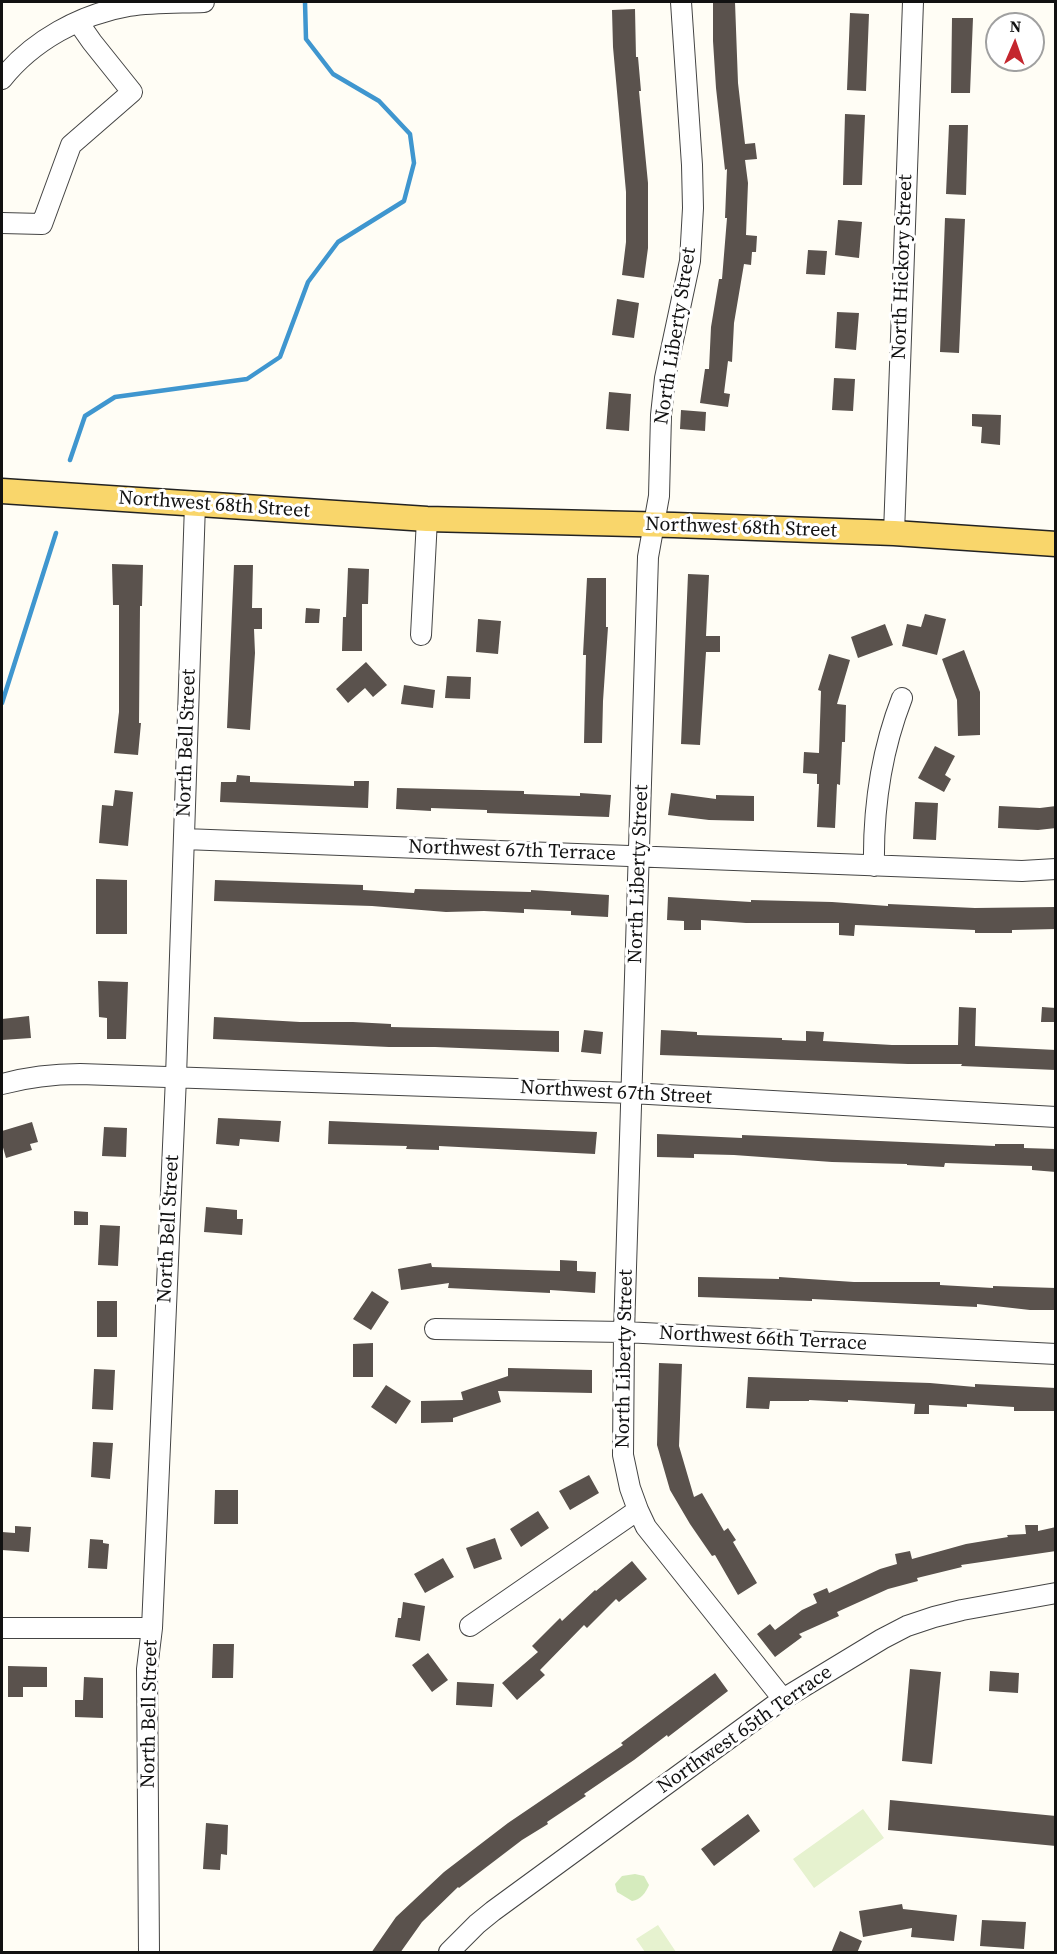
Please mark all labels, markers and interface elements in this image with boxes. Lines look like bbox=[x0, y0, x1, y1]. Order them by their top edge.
north arrow bbox=[985, 12, 1045, 72]
text: N bbox=[1009, 15, 1022, 37]
street label: North Hickory Street bbox=[888, 174, 918, 360]
street label: North Liberty Street bbox=[650, 246, 702, 426]
street label: Northwest 68th Street bbox=[117, 486, 311, 524]
street label: Northwest 68th Street bbox=[645, 513, 837, 543]
street label: North Bell Street bbox=[172, 668, 202, 818]
street label: North Liberty Street bbox=[624, 784, 654, 964]
street label: Northwest 67th Terrace bbox=[408, 835, 616, 867]
street label: Northwest 67th Street bbox=[520, 1076, 712, 1110]
street label: North Bell Street bbox=[153, 1154, 185, 1304]
street label: North Liberty Street bbox=[611, 1269, 639, 1449]
street label: Northwest 66th Terrace bbox=[659, 1322, 867, 1356]
street label: North Bell Street bbox=[137, 1640, 163, 1788]
street label: Northwest 65th Terrace bbox=[653, 1661, 837, 1799]

